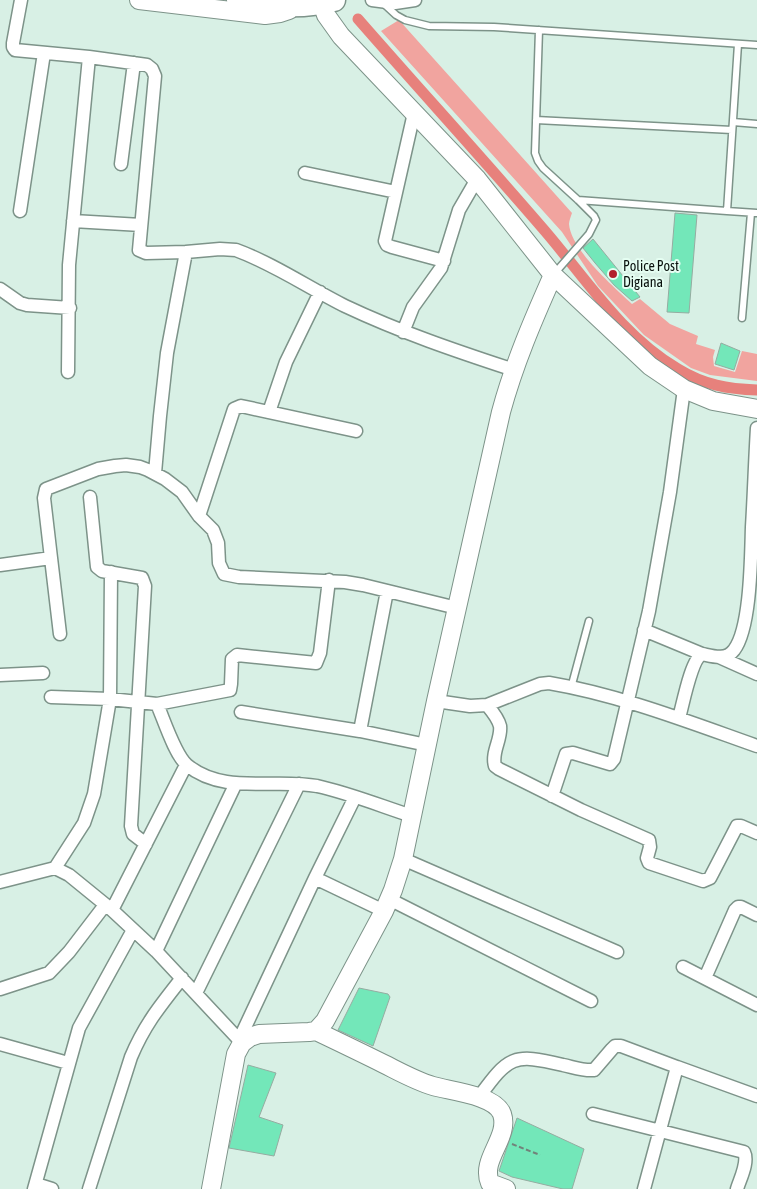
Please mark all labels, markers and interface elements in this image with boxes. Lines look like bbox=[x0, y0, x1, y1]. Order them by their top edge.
place label: Police Post Digiana bbox=[623, 258, 679, 290]
marker: Police Post Digiana bbox=[607, 268, 619, 280]

